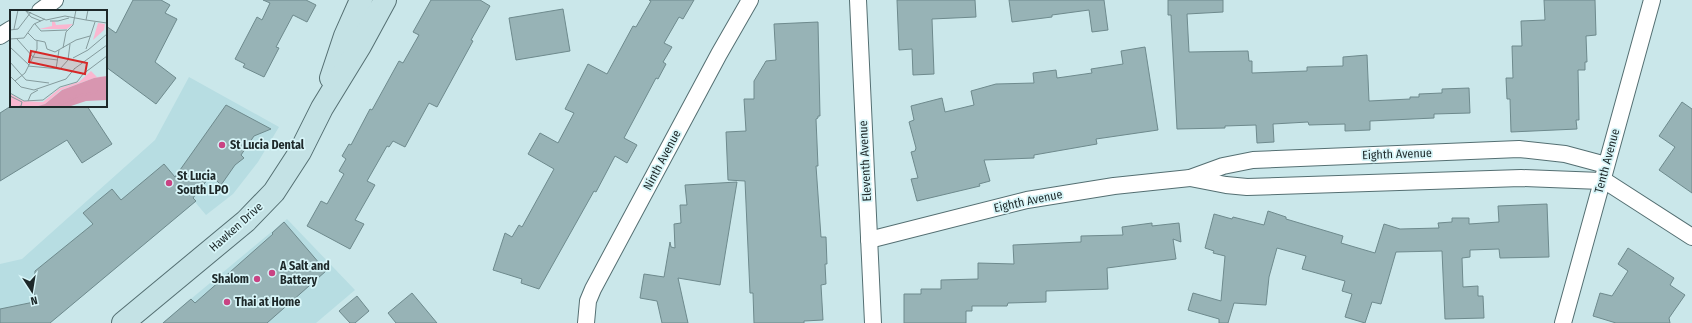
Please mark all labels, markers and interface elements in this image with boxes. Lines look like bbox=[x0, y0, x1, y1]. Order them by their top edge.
inset map bbox=[10, 10, 107, 107]
street label: Eleventh Avenue bbox=[856, 120, 874, 202]
street label: Tenth Avenue bbox=[1592, 127, 1622, 195]
street label: Ninth Avenue bbox=[640, 128, 684, 192]
place label: St Lucia Dental bbox=[230, 138, 305, 152]
marker: St Lucia Dental bbox=[217, 140, 227, 150]
street label: Eighth Avenue bbox=[1362, 146, 1432, 162]
place label: St Lucia South LPO bbox=[177, 169, 229, 197]
marker: St Lucia South LPO bbox=[164, 178, 174, 188]
street label: Eighth Avenue bbox=[992, 187, 1064, 215]
street label: Hawken Drive bbox=[206, 199, 266, 255]
place label: A Salt and Battery bbox=[279, 259, 330, 287]
marker: A Salt and Battery bbox=[267, 268, 277, 278]
north arrow bbox=[12, 271, 52, 311]
place label: Shalom bbox=[212, 272, 249, 286]
marker: Shalom bbox=[252, 274, 262, 284]
text: N bbox=[29, 293, 39, 307]
place label: Thai at Home bbox=[235, 295, 300, 309]
marker: Thai at Home bbox=[222, 297, 232, 307]

